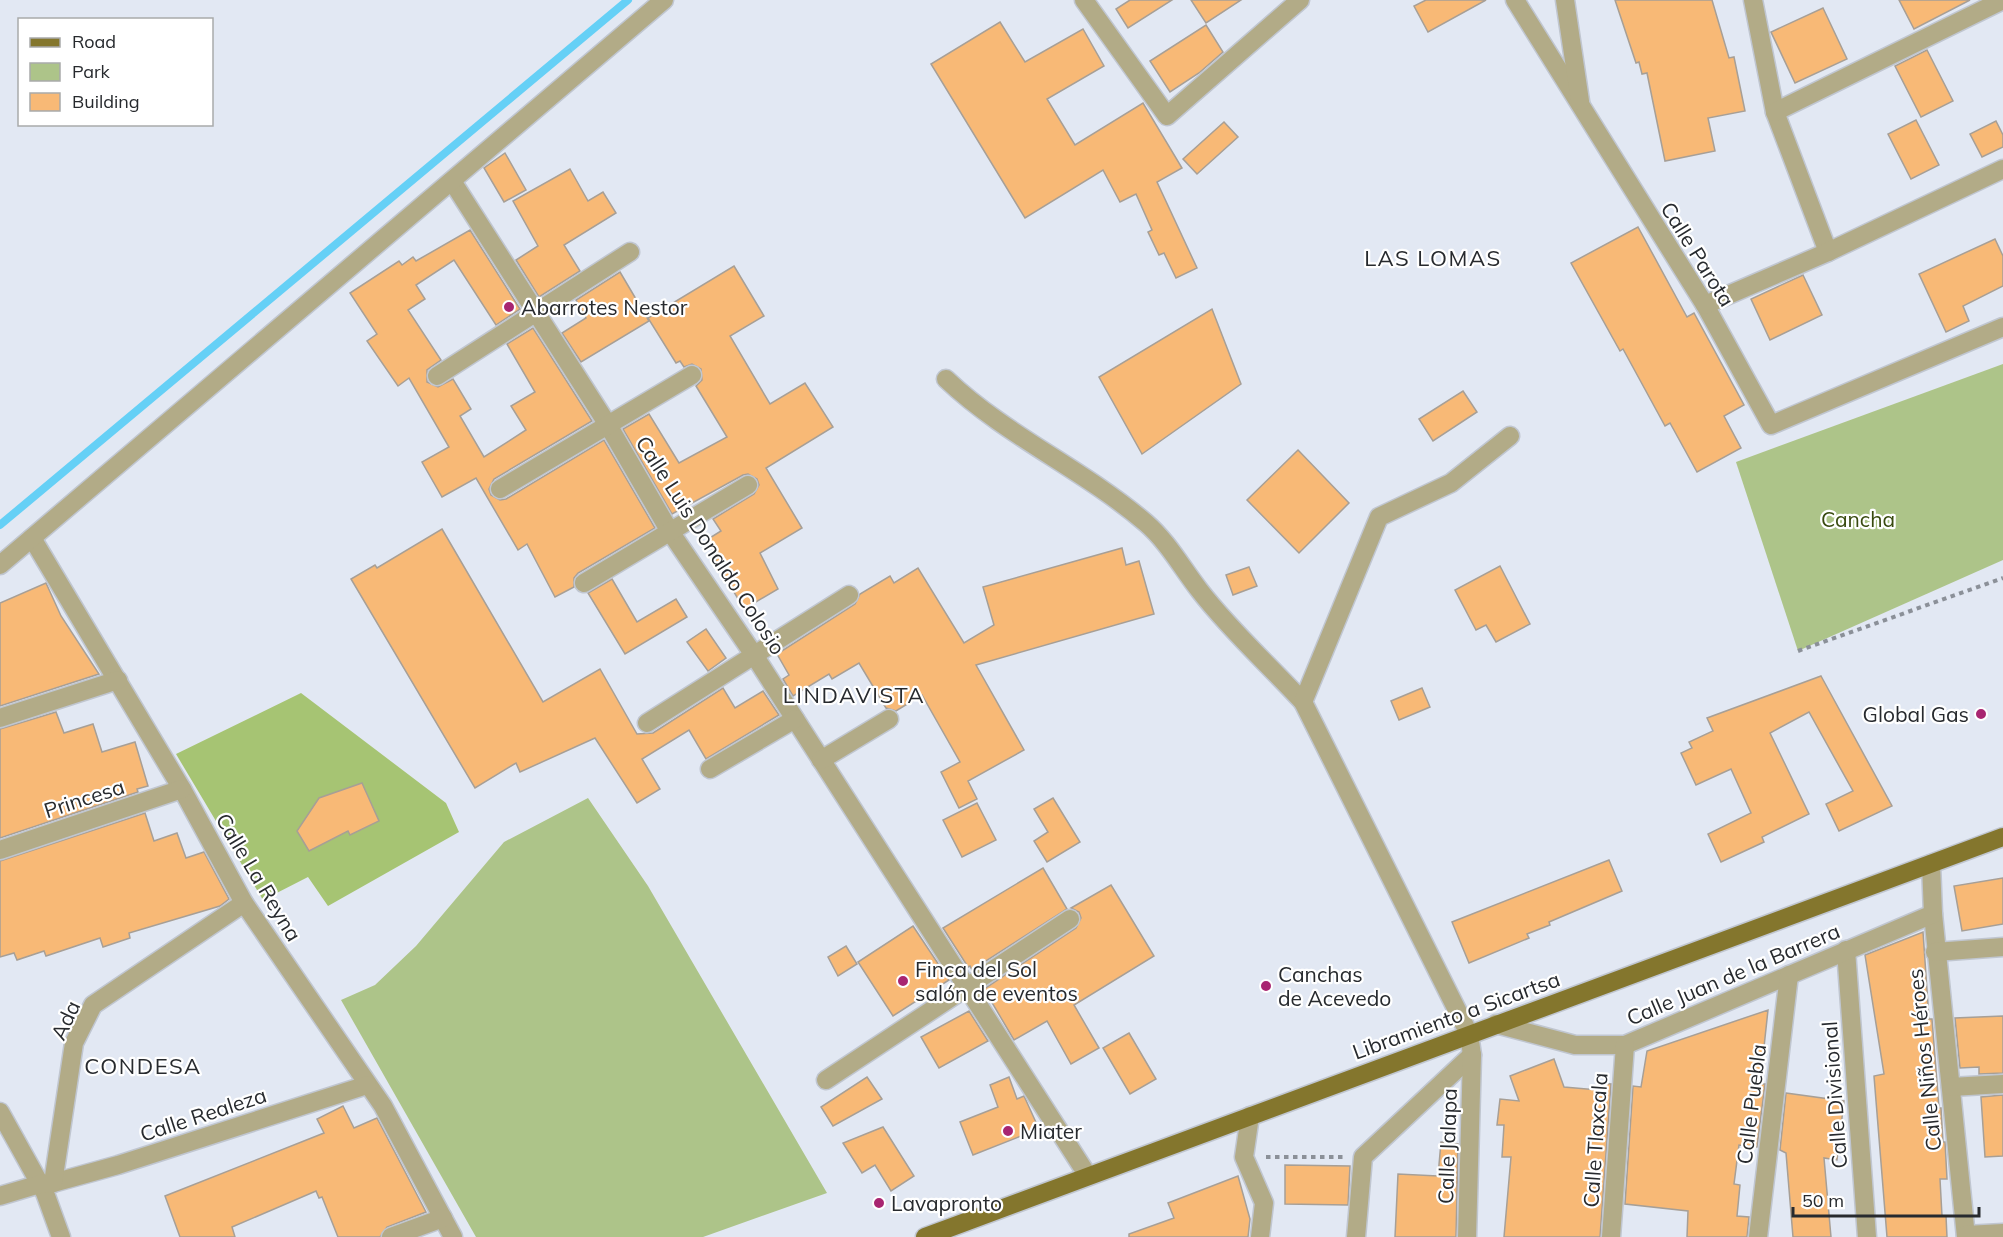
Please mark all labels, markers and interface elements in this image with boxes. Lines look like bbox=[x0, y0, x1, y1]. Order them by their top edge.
legend bbox=[18, 18, 213, 126]
text: Road bbox=[72, 30, 116, 53]
text: Park bbox=[72, 60, 111, 83]
text: Building bbox=[72, 90, 140, 113]
street label: Calle Parota bbox=[1656, 197, 1740, 311]
district label: LAS LOMAS bbox=[1364, 244, 1502, 272]
place label: Abarrotes Nestor bbox=[521, 294, 688, 320]
marker: Abarrotes Nestor bbox=[502, 300, 516, 314]
street label: Calle Luis Donaldo Colosio bbox=[631, 431, 791, 659]
park label: Cancha bbox=[1821, 506, 1895, 532]
district label: LINDAVISTA bbox=[783, 681, 925, 709]
place label: Global Gas bbox=[1863, 701, 1969, 727]
marker: Global Gas bbox=[1974, 707, 1988, 721]
street label: Princesa bbox=[41, 773, 127, 823]
street label: Calle La Reyna bbox=[211, 808, 307, 946]
street label: Calle Juan de la Barrera bbox=[1622, 917, 1844, 1031]
place label: Finca del Sol salón de eventos bbox=[915, 956, 1078, 1006]
place label: Canchas de Acevedo bbox=[1278, 961, 1391, 1011]
street label: Libramiento a Sicartsa bbox=[1349, 965, 1563, 1065]
street label: Calle Niños Héroes bbox=[1901, 968, 1947, 1152]
marker: Finca del Sol salón de eventos bbox=[896, 974, 910, 988]
marker: Canchas de Acevedo bbox=[1259, 979, 1273, 993]
street label: Ada bbox=[45, 996, 85, 1044]
street label: Calle Divisional bbox=[1816, 1020, 1852, 1170]
street label: Calle Puebla bbox=[1731, 1042, 1771, 1166]
district label: CONDESA bbox=[84, 1052, 202, 1080]
street label: Calle Tlaxcala bbox=[1577, 1072, 1613, 1208]
street label: Calle Realeza bbox=[136, 1081, 270, 1147]
street label: Calle Jalapa bbox=[1432, 1088, 1462, 1204]
place label: Miater bbox=[1020, 1118, 1082, 1144]
marker: Miater bbox=[1001, 1124, 1015, 1138]
scale bar bbox=[1793, 1180, 1979, 1218]
text: 50 m bbox=[1802, 1189, 1844, 1212]
place label: Lavapronto bbox=[891, 1190, 1002, 1216]
marker: Lavapronto bbox=[872, 1196, 886, 1210]

